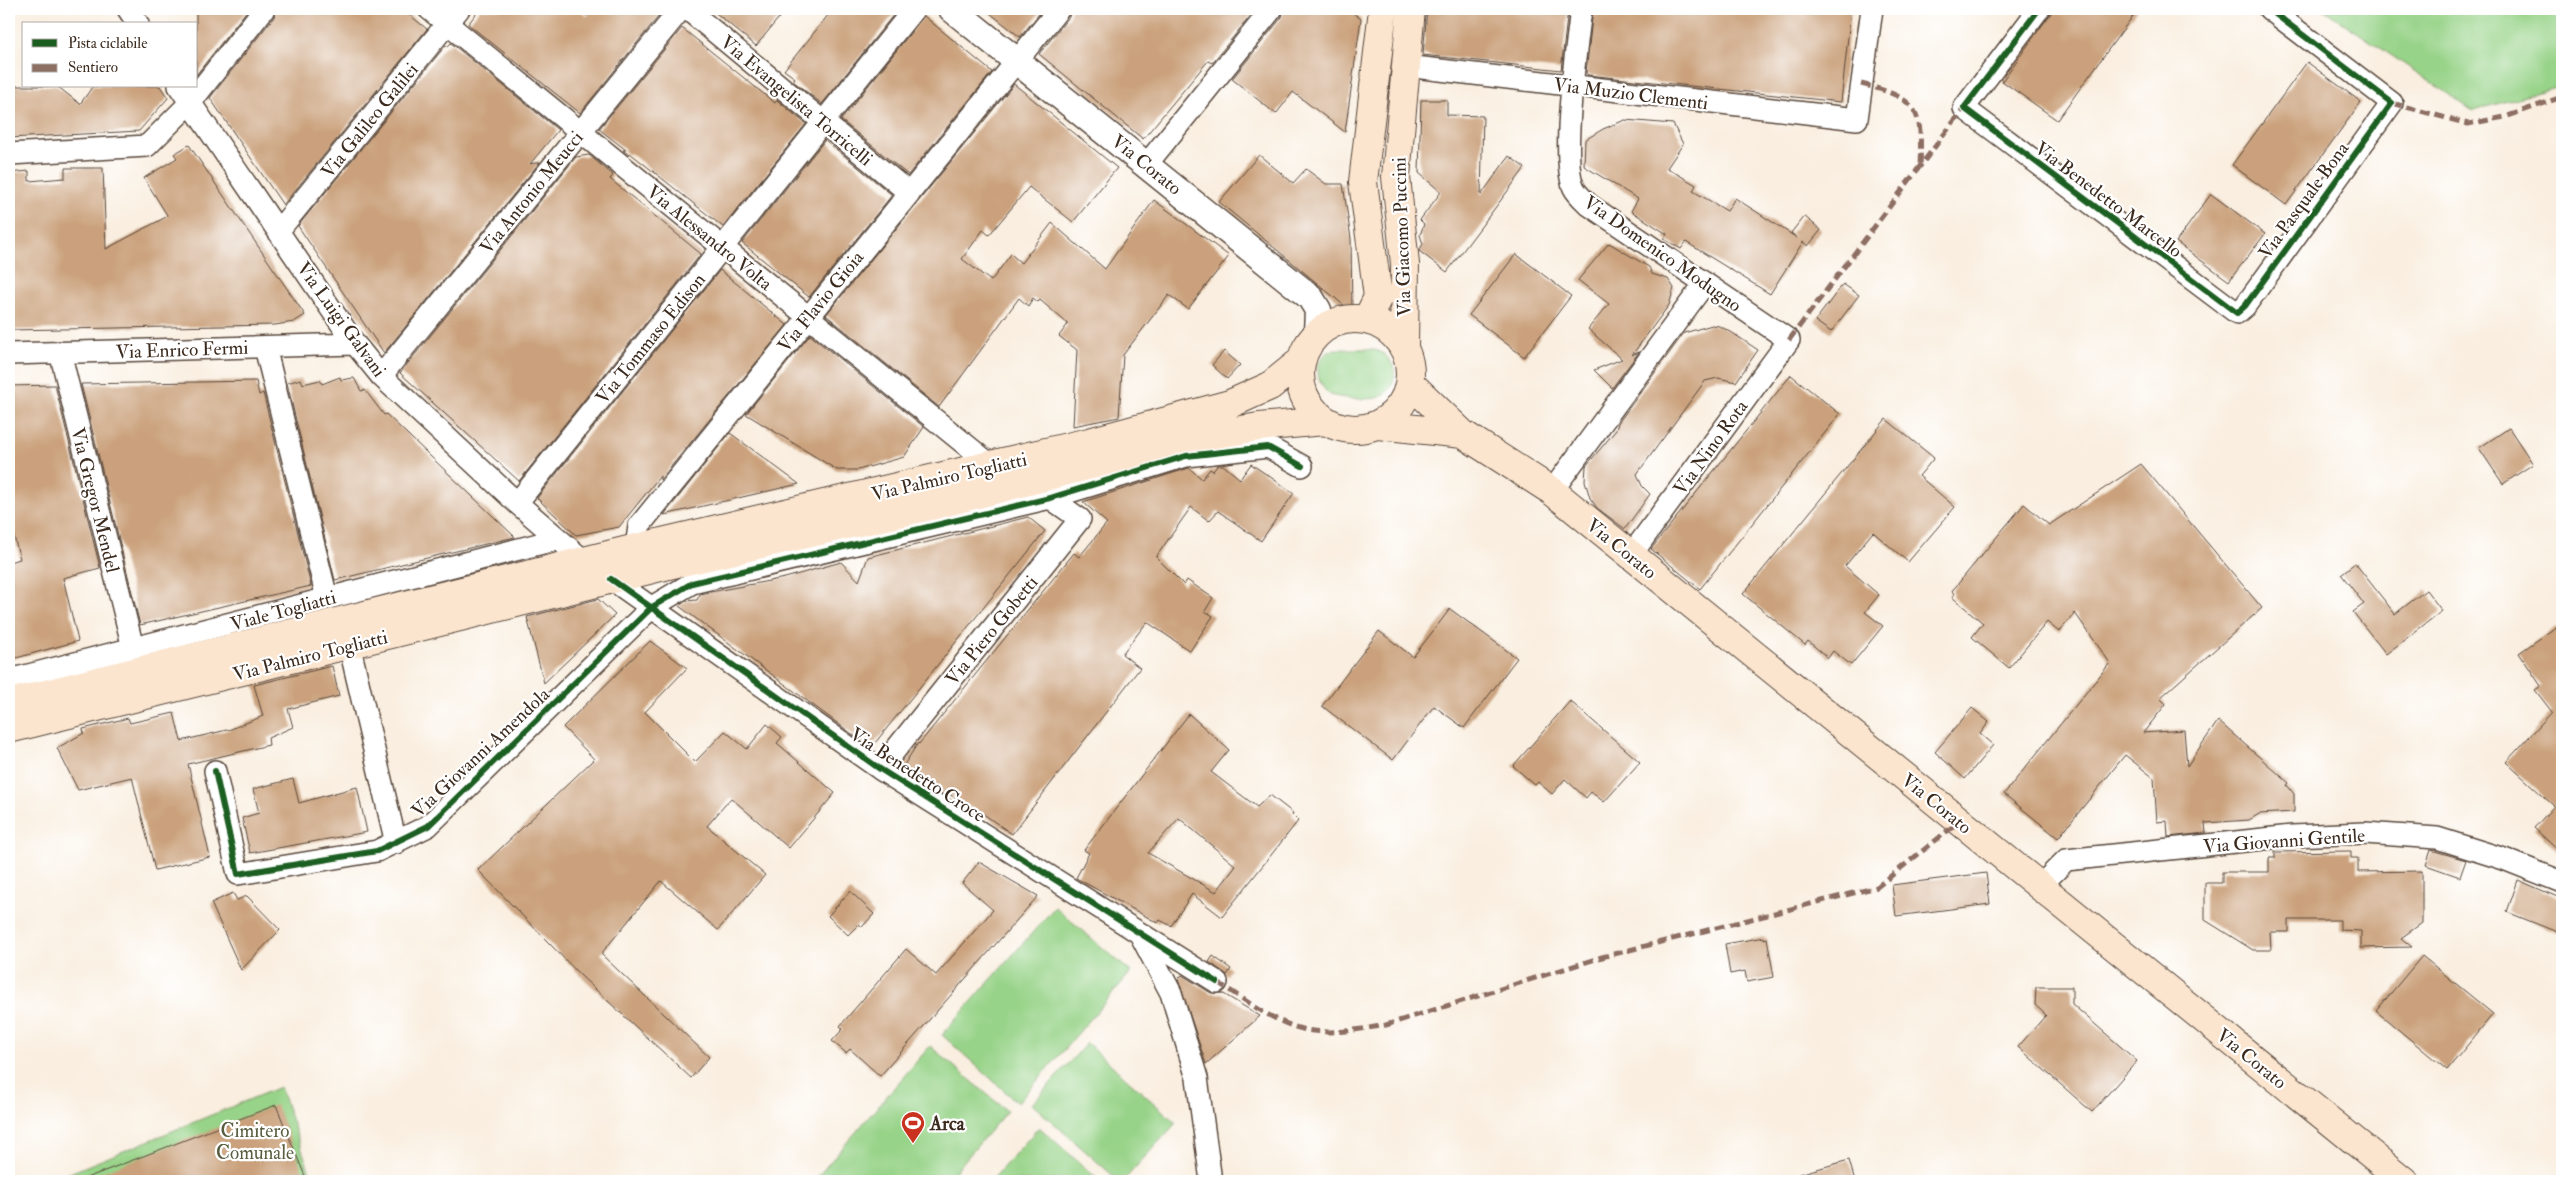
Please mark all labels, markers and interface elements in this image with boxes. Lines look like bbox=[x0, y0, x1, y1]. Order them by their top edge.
legend bbox=[22, 22, 198, 88]
street label: Via Evangelista Torricelli bbox=[715, 30, 877, 171]
text: Pista ciclabile bbox=[68, 34, 147, 53]
text: Sentiero bbox=[68, 58, 118, 77]
street label: Via Galileo Galilei bbox=[316, 58, 424, 183]
street label: Via Muzio Clementi bbox=[1552, 73, 1710, 115]
street label: Via Antonio Meucci bbox=[475, 126, 589, 259]
street label: Via Corato bbox=[1106, 129, 1186, 200]
street label: Via Benedetto Marcello bbox=[2030, 136, 2187, 263]
street label: Via Pasquale Bona bbox=[2253, 137, 2354, 264]
street label: Via Giacomo Puccini bbox=[1387, 157, 1417, 317]
street label: Via Alessandro Volta bbox=[642, 180, 777, 296]
street label: Via Domenico Modugno bbox=[1579, 190, 1746, 317]
street label: Via Flavio Gioia bbox=[773, 246, 869, 357]
street label: Via Luigi Galvani bbox=[291, 257, 391, 382]
street label: Via Tommaso Edison bbox=[591, 268, 711, 409]
street label: Via Enrico Fermi bbox=[115, 336, 249, 364]
street label: Via Nino Rota bbox=[1668, 395, 1753, 500]
street label: Via Gregor Mendel bbox=[65, 425, 125, 575]
street label: Via Palmiro Togliatti bbox=[869, 447, 1029, 507]
street label: Via Corato bbox=[1581, 513, 1661, 584]
street label: Via Piero Gobetti bbox=[940, 571, 1043, 690]
street label: Viale Togliatti bbox=[228, 585, 339, 637]
street label: Via Palmiro Togliatti bbox=[230, 625, 390, 687]
street label: Via Giovanni Amendola bbox=[407, 682, 555, 823]
street label: Via Benedetto Croce bbox=[845, 722, 990, 828]
street label: Via Corato bbox=[1896, 768, 1976, 839]
street label: Via Giovanni Gentile bbox=[2202, 823, 2366, 859]
street label: Via Corato bbox=[2211, 1023, 2291, 1094]
sports icon: Arca bbox=[900, 1110, 926, 1144]
place label: Arca bbox=[929, 1112, 966, 1136]
park label: Cimitero Comunale bbox=[216, 1119, 294, 1165]

